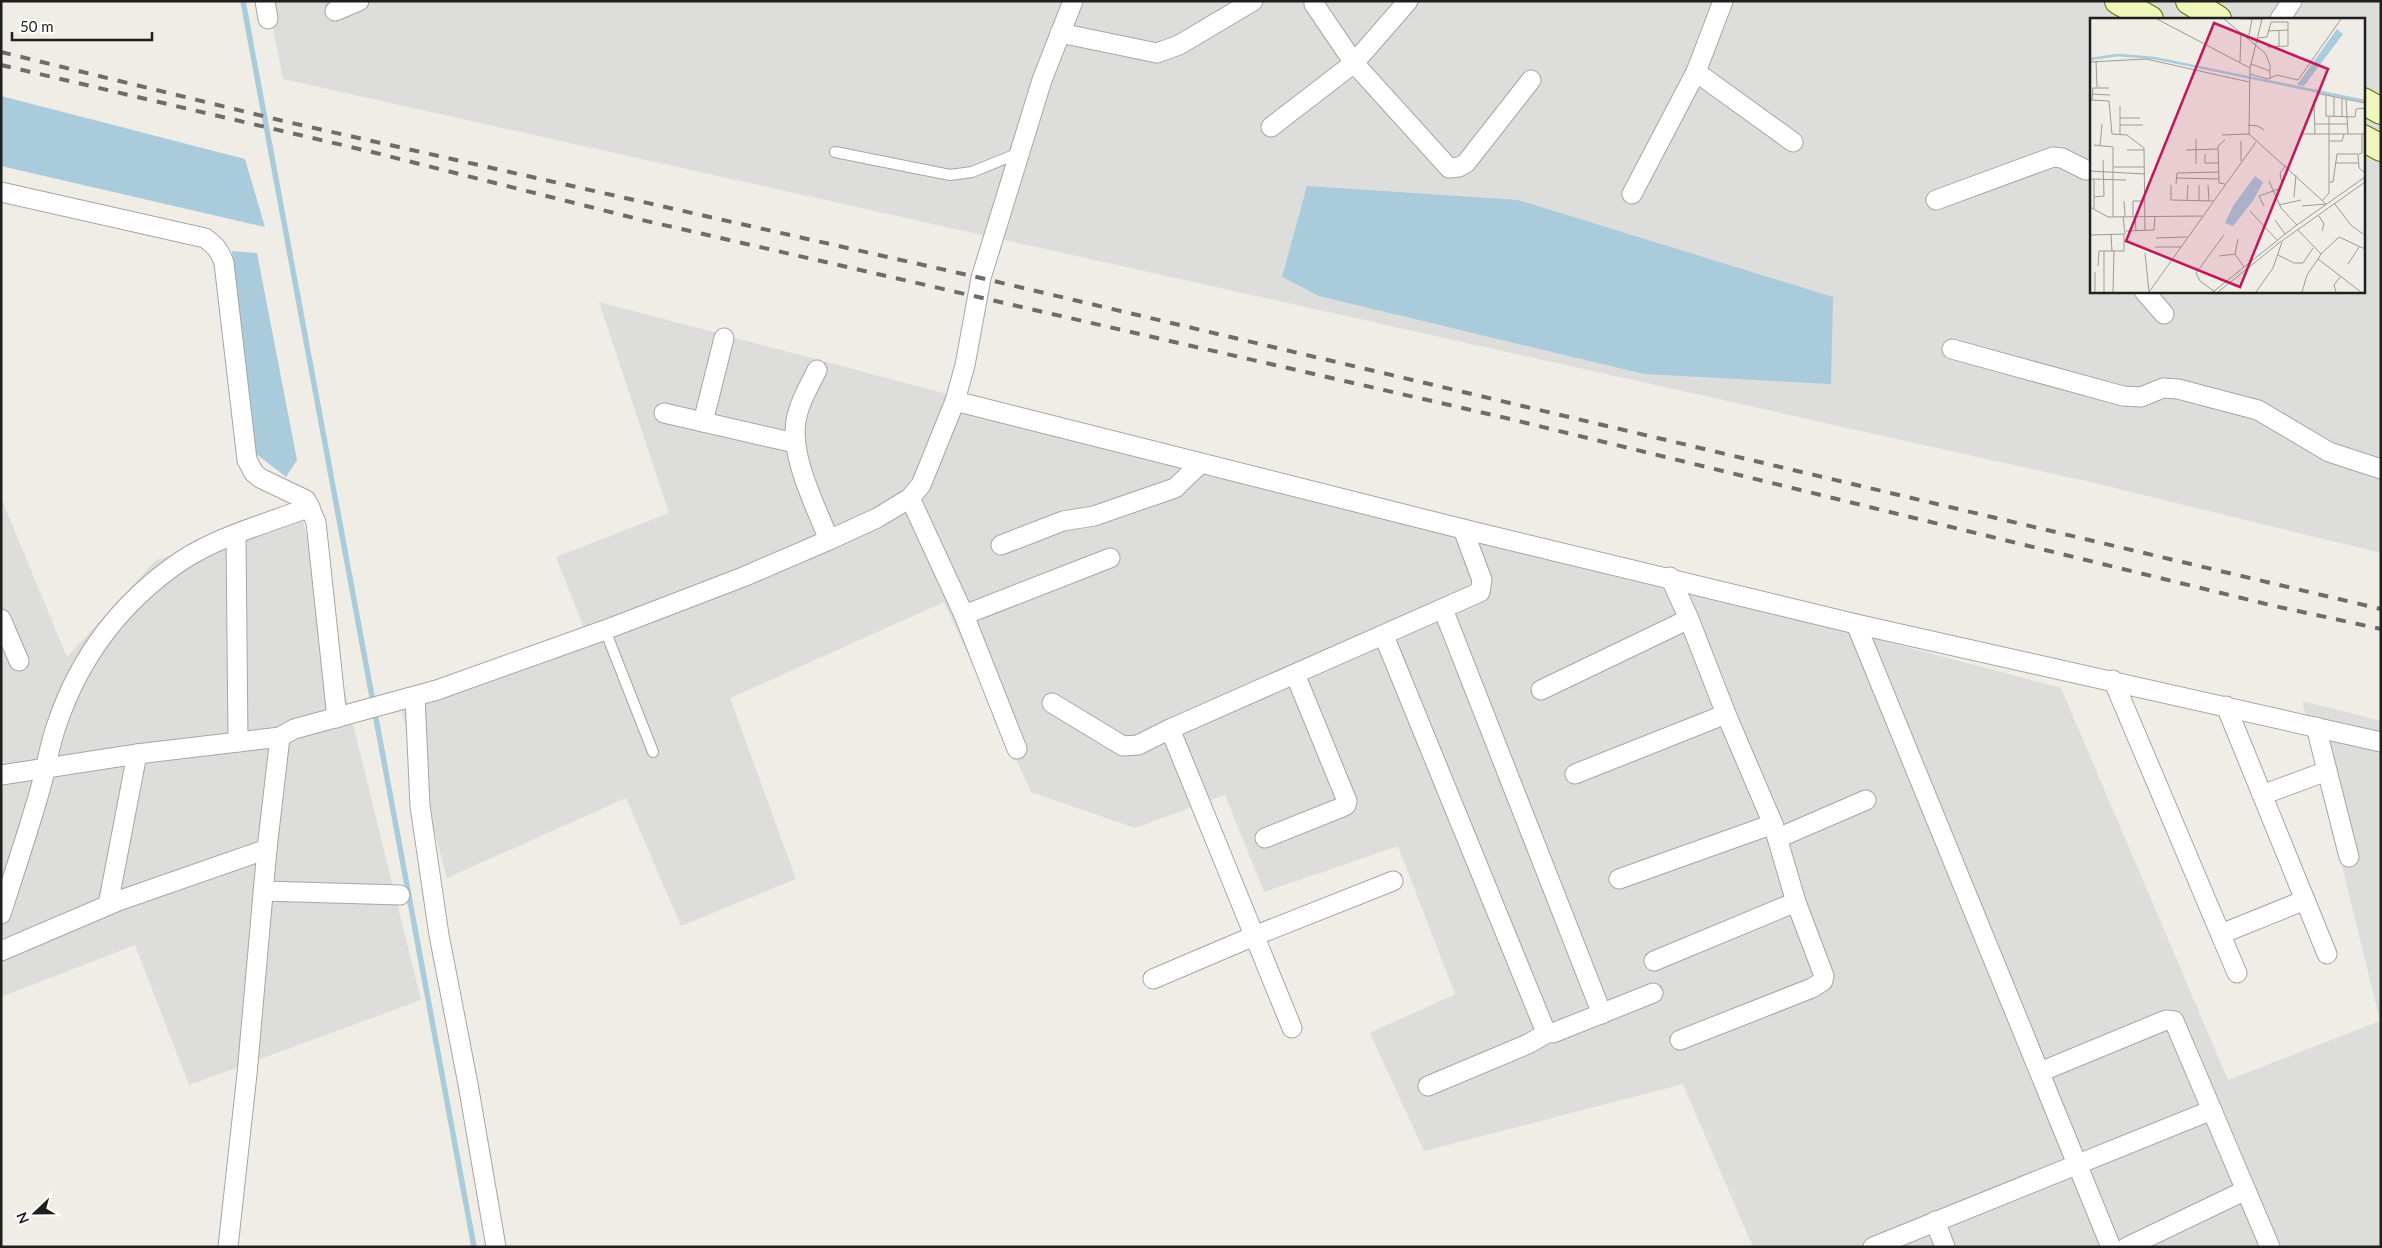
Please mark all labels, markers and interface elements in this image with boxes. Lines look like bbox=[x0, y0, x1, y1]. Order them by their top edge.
scale bar bbox=[12, 10, 152, 42]
text: 50 m bbox=[20, 17, 54, 35]
inset map bbox=[2090, 18, 2364, 292]
north arrow bbox=[10, 1188, 60, 1238]
text: N bbox=[13, 1210, 32, 1226]

